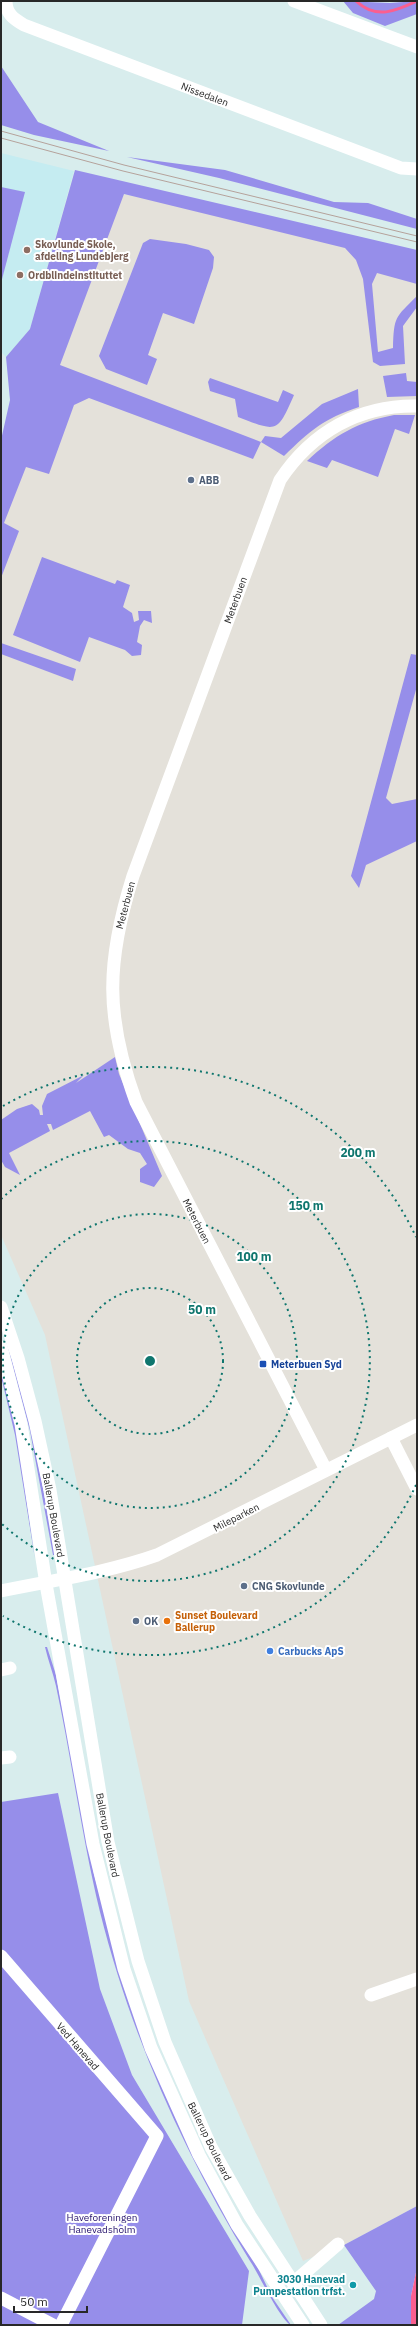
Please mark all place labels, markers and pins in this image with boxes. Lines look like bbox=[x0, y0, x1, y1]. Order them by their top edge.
place label: Skovlunde Skole, afdeling Lundebjerg bbox=[35, 238, 129, 263]
marker: Skovlunde Skole, afdeling Lundebjerg bbox=[22, 245, 32, 255]
place label: Ordblindeinstituttet bbox=[28, 269, 122, 282]
marker: Ordblindeinstituttet bbox=[15, 270, 25, 280]
place label: ABB bbox=[199, 474, 220, 487]
marker: ABB bbox=[186, 475, 196, 485]
centre of rings bbox=[143, 1354, 157, 1368]
place label: Meterbuen Syd bbox=[271, 1358, 342, 1371]
marker: Meterbuen Syd bbox=[258, 1359, 268, 1369]
place label: CNG Skovlunde bbox=[252, 1580, 325, 1593]
marker: CNG Skovlunde bbox=[239, 1581, 249, 1591]
place label: Sunset Boulevard Ballerup bbox=[175, 1609, 258, 1634]
place label: OK bbox=[144, 1615, 158, 1628]
marker: OK bbox=[131, 1616, 141, 1626]
marker: Sunset Boulevard Ballerup bbox=[162, 1616, 172, 1626]
place label: Carbucks ApS bbox=[278, 1645, 344, 1658]
marker: Carbucks ApS bbox=[265, 1646, 275, 1656]
place label: 3030 Hanevad Pumpestation trfst. bbox=[253, 2273, 345, 2298]
marker: 3030 Hanevad Pumpestation trfst. bbox=[348, 2280, 358, 2290]

